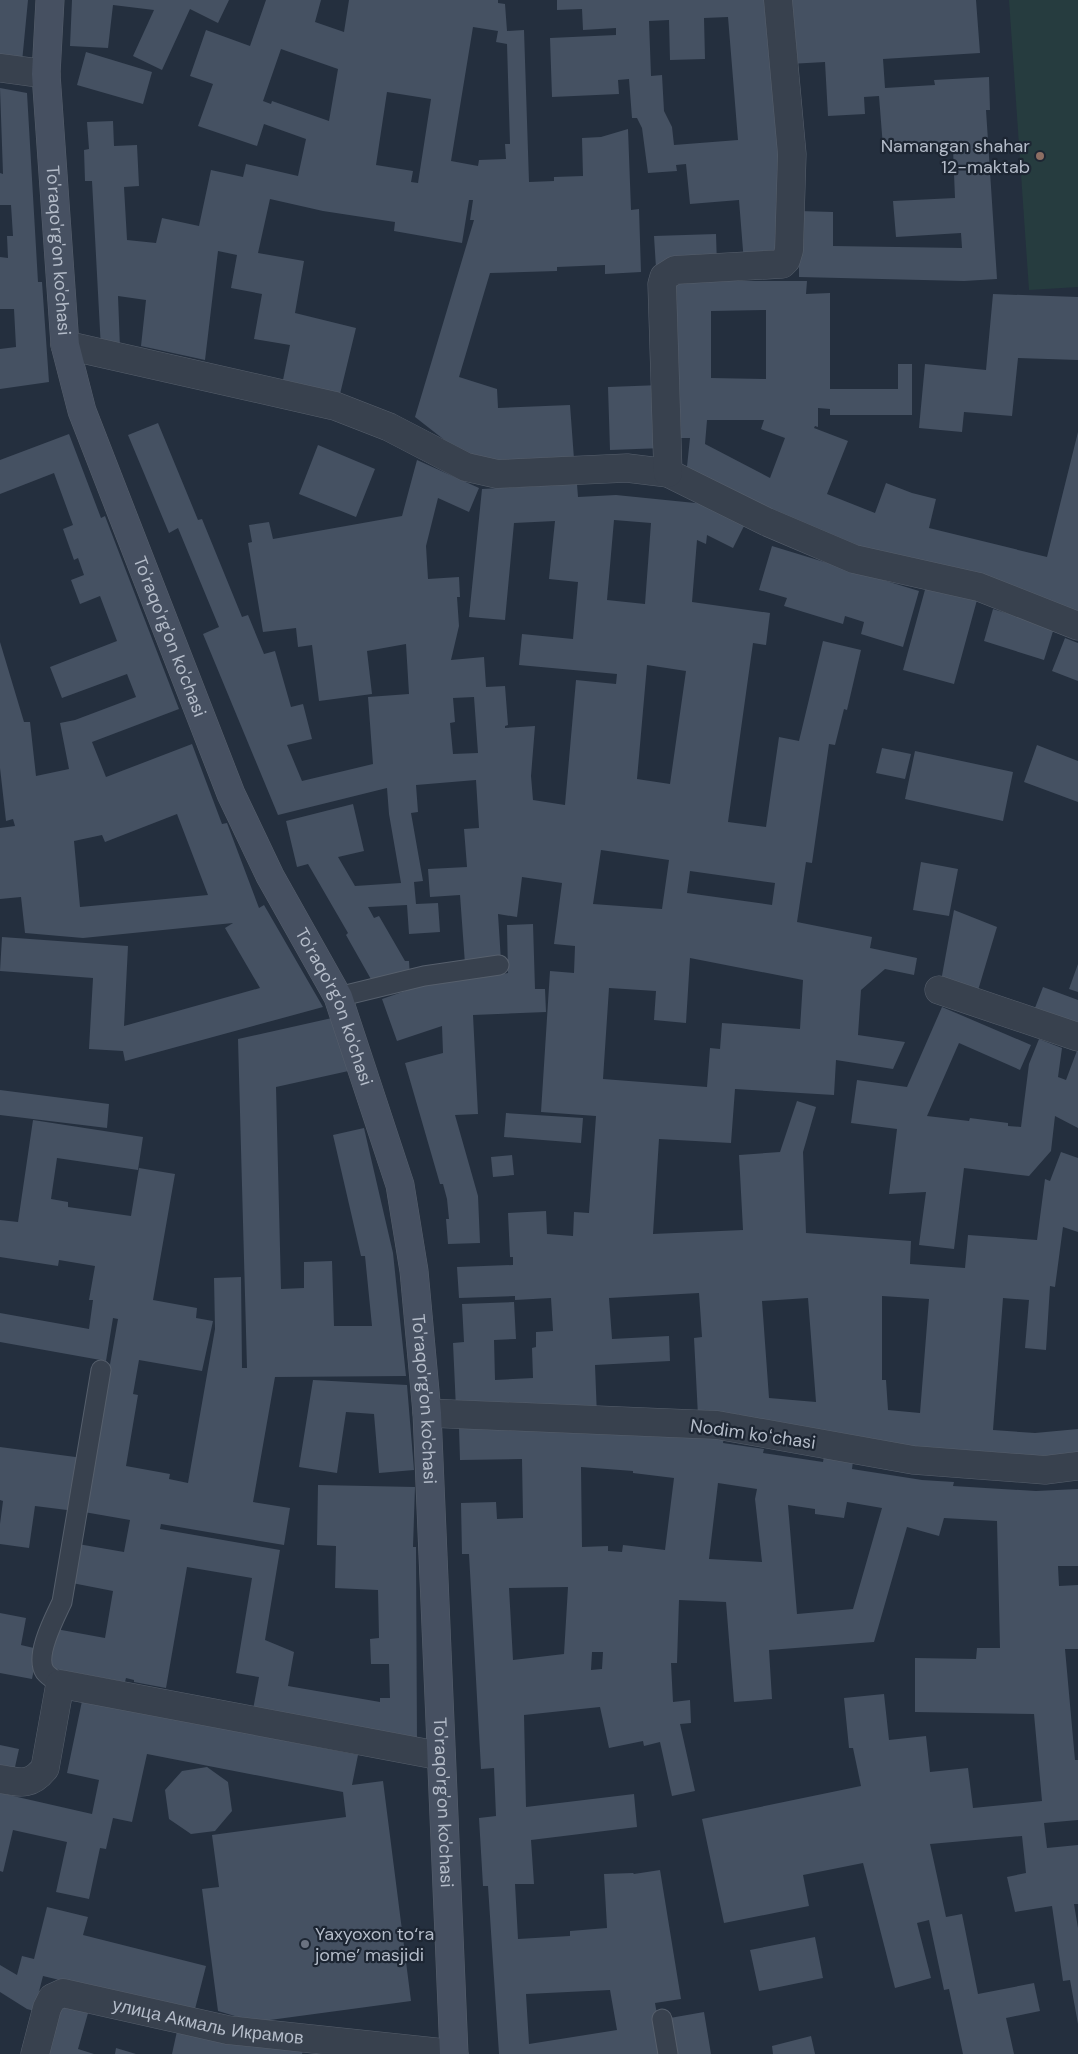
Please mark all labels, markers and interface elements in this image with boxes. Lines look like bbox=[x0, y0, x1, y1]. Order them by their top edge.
place label: Namangan shahar 12-maktab bbox=[881, 134, 1030, 179]
marker: Namangan shahar 12-maktab bbox=[1034, 150, 1046, 162]
street label: To'raqo'rg'on ko'chasi bbox=[40, 165, 76, 336]
street label: To'raqo'rg'on ko'chasi bbox=[128, 553, 212, 720]
street label: To'raqo'rg'on ko'chasi bbox=[289, 923, 378, 1089]
street label: To'raqo'rg'on ko'chasi bbox=[406, 1313, 442, 1485]
street label: Nodim koʻchasi bbox=[689, 1413, 817, 1455]
street label: To'raqo'rg'on ko'chasi bbox=[428, 1717, 459, 1888]
place label: Yaxyoxon to‘ra jome’ masjidi bbox=[314, 1922, 434, 1967]
marker: Yaxyoxon to‘ra jome’ masjidi bbox=[299, 1938, 311, 1950]
street label: улица Акмаль Икрамов bbox=[110, 1992, 305, 2050]

